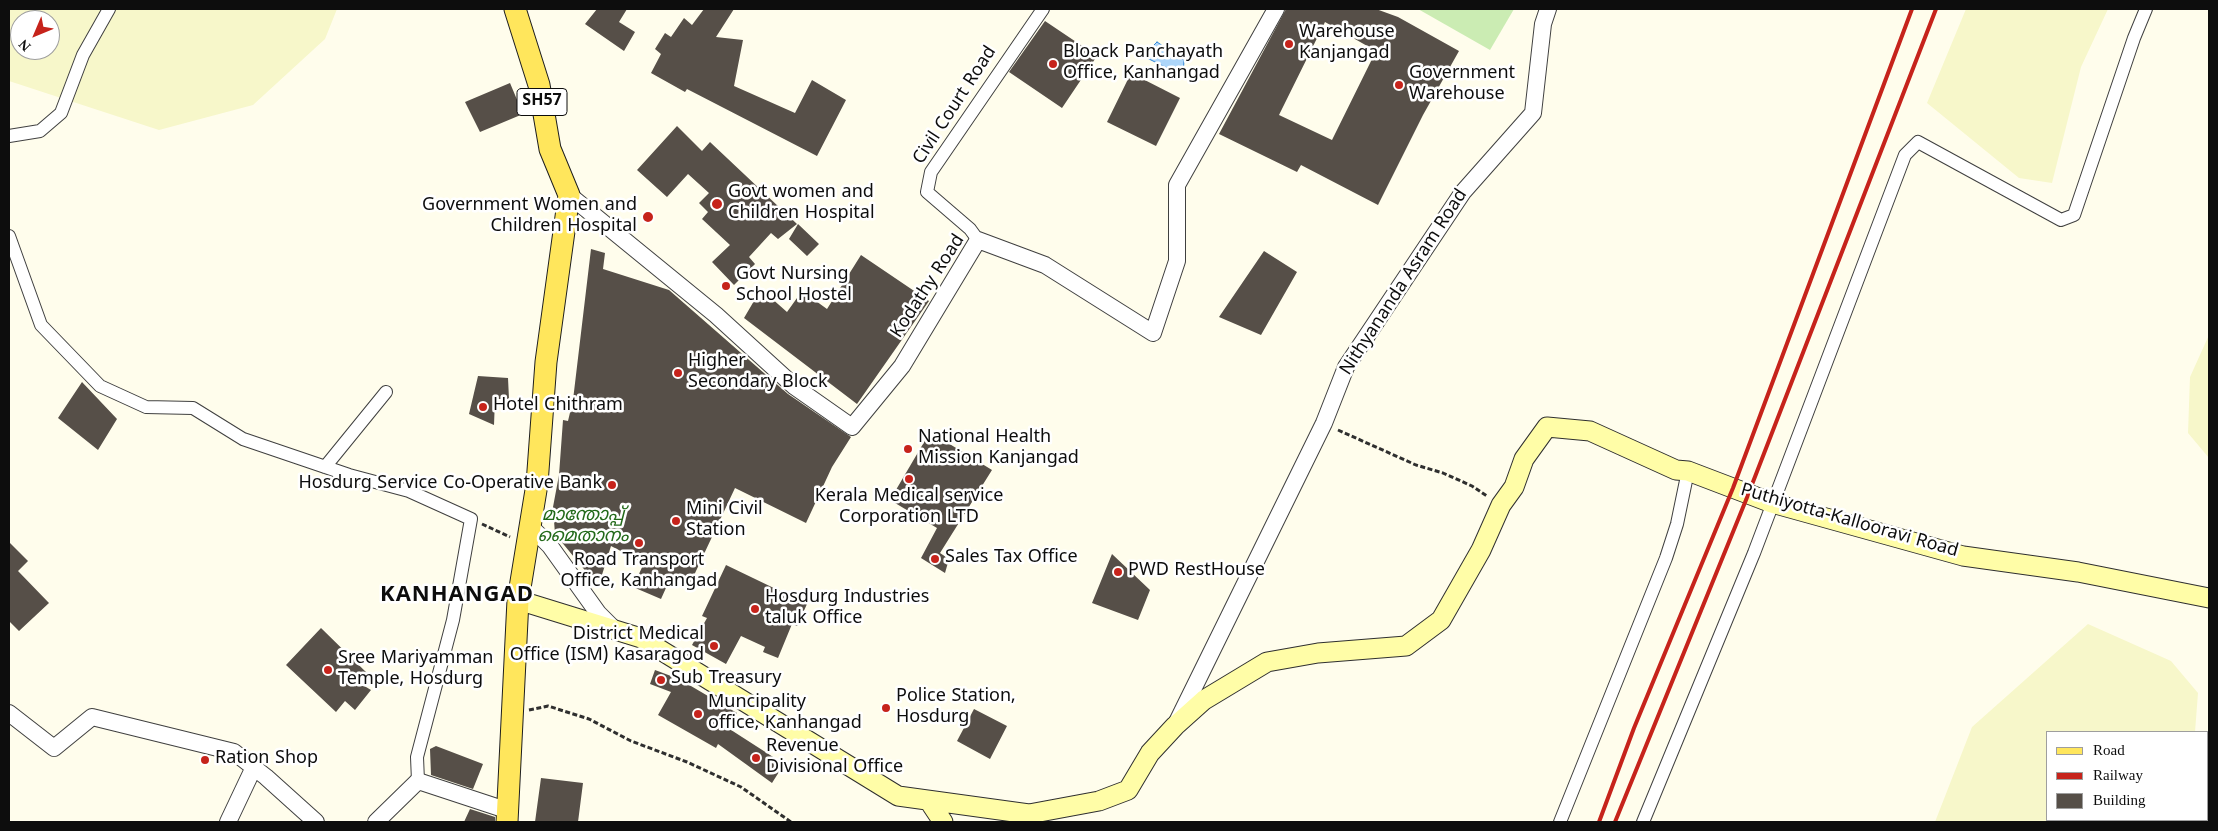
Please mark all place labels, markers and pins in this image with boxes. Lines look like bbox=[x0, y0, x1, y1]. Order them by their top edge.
place label: Warehouse Kanjangad bbox=[1299, 23, 1395, 66]
marker: Warehouse Kanjangad bbox=[1283, 38, 1295, 50]
place label: Bloack Panchayath Office, Kanhangad bbox=[1063, 43, 1223, 86]
marker: Bloack Panchayath Office, Kanhangad bbox=[1047, 58, 1059, 70]
place label: Government Warehouse bbox=[1409, 64, 1515, 106]
marker: Government Warehouse bbox=[1393, 79, 1405, 91]
place label: Govt women and Children Hospital bbox=[728, 183, 875, 225]
place label: Government Women and Children Hospital bbox=[422, 196, 637, 238]
marker: Govt women and Children Hospital bbox=[710, 197, 724, 211]
marker: Government Women and Children Hospital bbox=[641, 210, 655, 224]
place label: Govt Nursing School Hostel bbox=[736, 265, 852, 308]
marker: Govt Nursing School Hostel bbox=[720, 280, 732, 292]
place label: Higher Secondary Block bbox=[688, 352, 828, 394]
marker: Higher Secondary Block bbox=[672, 367, 684, 379]
place label: Hotel Chithram bbox=[493, 396, 623, 418]
marker: Hotel Chithram bbox=[477, 401, 489, 413]
place label: National Health Mission Kanjangad bbox=[918, 428, 1079, 470]
marker: National Health Mission Kanjangad bbox=[902, 443, 914, 455]
marker: Kerala Medical service Corporation LTD bbox=[903, 473, 915, 485]
place label: Hosdurg Service Co-Operative Bank bbox=[298, 474, 602, 496]
marker: Hosdurg Service Co-Operative Bank bbox=[606, 479, 618, 491]
place label: Kerala Medical service Corporation LTD bbox=[815, 487, 1003, 530]
place label: Mini Civil Station bbox=[686, 500, 763, 542]
marker: Mini Civil Station bbox=[670, 515, 682, 527]
marker: Road Transport Office, Kanhangad bbox=[633, 537, 645, 549]
place label: Sales Tax Office bbox=[945, 548, 1078, 570]
place label: Road Transport Office, Kanhangad bbox=[561, 551, 717, 594]
marker: Sales Tax Office bbox=[929, 553, 941, 565]
place label: PWD RestHouse bbox=[1128, 561, 1265, 583]
marker: PWD RestHouse bbox=[1112, 566, 1124, 578]
place label: Hosdurg Industries taluk Office bbox=[765, 588, 929, 630]
marker: Hosdurg Industries taluk Office bbox=[749, 603, 761, 615]
place label: District Medical Office (ISM) Kasaragod bbox=[510, 625, 704, 668]
marker: District Medical Office (ISM) Kasaragod bbox=[708, 640, 720, 652]
place label: Sree Mariyamman Temple, Hosdurg bbox=[338, 649, 493, 692]
marker: Sree Mariyamman Temple, Hosdurg bbox=[322, 664, 334, 676]
place label: Sub Treasury bbox=[671, 669, 781, 691]
marker: Sub Treasury bbox=[655, 674, 667, 686]
place label: Police Station, Hosdurg bbox=[896, 687, 1016, 730]
place label: Muncipality office, Kanhangad bbox=[708, 693, 862, 736]
marker: Police Station, Hosdurg bbox=[880, 702, 892, 714]
marker: Muncipality office, Kanhangad bbox=[692, 708, 704, 720]
place label: Revenue Divisional Office bbox=[766, 737, 903, 780]
place label: Ration Shop bbox=[215, 749, 318, 771]
marker: Revenue Divisional Office bbox=[750, 752, 762, 764]
marker: Ration Shop bbox=[199, 754, 211, 766]

